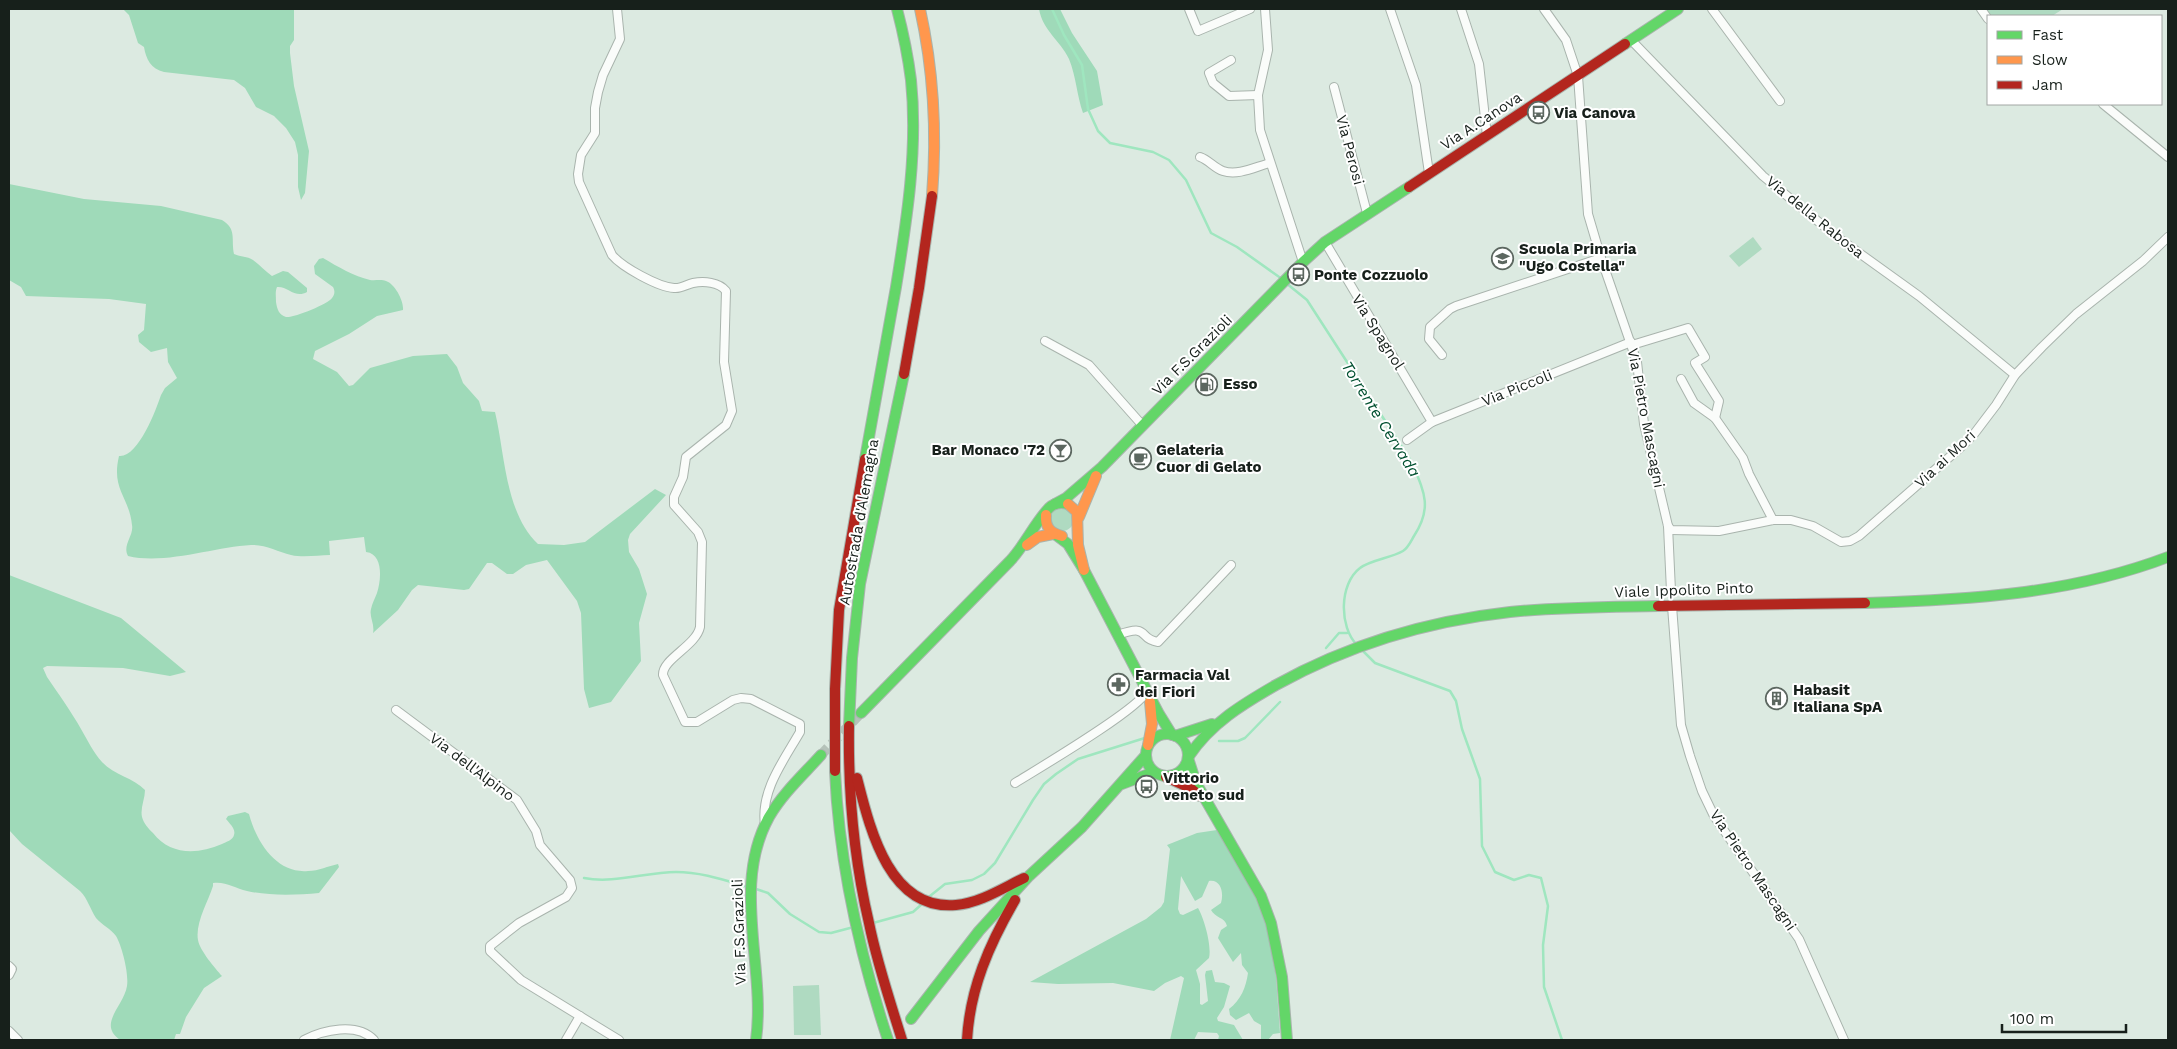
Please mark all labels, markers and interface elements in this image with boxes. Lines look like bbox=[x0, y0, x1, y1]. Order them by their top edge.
legend bbox=[1987, 15, 2162, 105]
text: Fast bbox=[2032, 26, 2064, 44]
text: Slow bbox=[2032, 51, 2068, 69]
text: Jam bbox=[2032, 76, 2063, 94]
street label: Via A.Canova bbox=[1437, 88, 1525, 154]
bus stop icon: Via Canova bbox=[1526, 101, 1550, 125]
place label: Via Canova bbox=[1554, 104, 1636, 122]
street label: Via Perosi bbox=[1332, 113, 1368, 187]
street label: Via della Rabosa bbox=[1762, 172, 1868, 262]
place label: Scuola Primaria "Ugo Costella" bbox=[1519, 240, 1637, 275]
school or university icon: Scuola Primaria "Ugo Costella" bbox=[1491, 246, 1515, 270]
bus stop icon: Ponte Cozzuolo bbox=[1286, 263, 1310, 287]
place label: Ponte Cozzuolo bbox=[1314, 266, 1428, 284]
street label: Via Spagnol bbox=[1348, 291, 1408, 373]
street label: Via F.S.Grazioli bbox=[1148, 311, 1236, 399]
street label: Via Pietro Mascagni bbox=[1624, 347, 1668, 489]
water label: Torrente Cervada bbox=[1338, 358, 1424, 481]
street label: Via Piccoli bbox=[1479, 366, 1555, 410]
fuel station icon: Esso bbox=[1195, 372, 1219, 396]
place label: Esso bbox=[1223, 375, 1257, 393]
street label: Via ai Mori bbox=[1911, 426, 1979, 492]
street label: Autostrada d'Alemagna bbox=[835, 437, 883, 607]
bar icon: Bar Monaco '72 bbox=[1049, 438, 1073, 462]
place label: Bar Monaco '72 bbox=[931, 441, 1045, 459]
place label: Gelateria Cuor di Gelato bbox=[1156, 441, 1262, 476]
cafe icon: Gelateria Cuor di Gelato bbox=[1128, 447, 1152, 471]
street label: Viale Ippolito Pinto bbox=[1614, 579, 1754, 601]
place label: Farmacia Val dei Fiori bbox=[1135, 666, 1230, 701]
pharmacy icon: Farmacia Val dei Fiori bbox=[1107, 672, 1131, 696]
place label: Habasit Italiana SpA bbox=[1793, 681, 1883, 716]
building icon: Habasit Italiana SpA bbox=[1765, 687, 1789, 711]
street label: Via dell'Alpino bbox=[426, 729, 518, 805]
place label: Vittorio veneto sud bbox=[1162, 769, 1244, 804]
bus stop icon: Vittorio veneto sud bbox=[1135, 775, 1159, 799]
street label: Via Pietro Mascagni bbox=[1706, 806, 1800, 934]
street label: Via F.S.Grazioli bbox=[728, 879, 750, 985]
scale bar bbox=[2002, 1002, 2126, 1034]
text: 100 m bbox=[2010, 1010, 2054, 1028]

